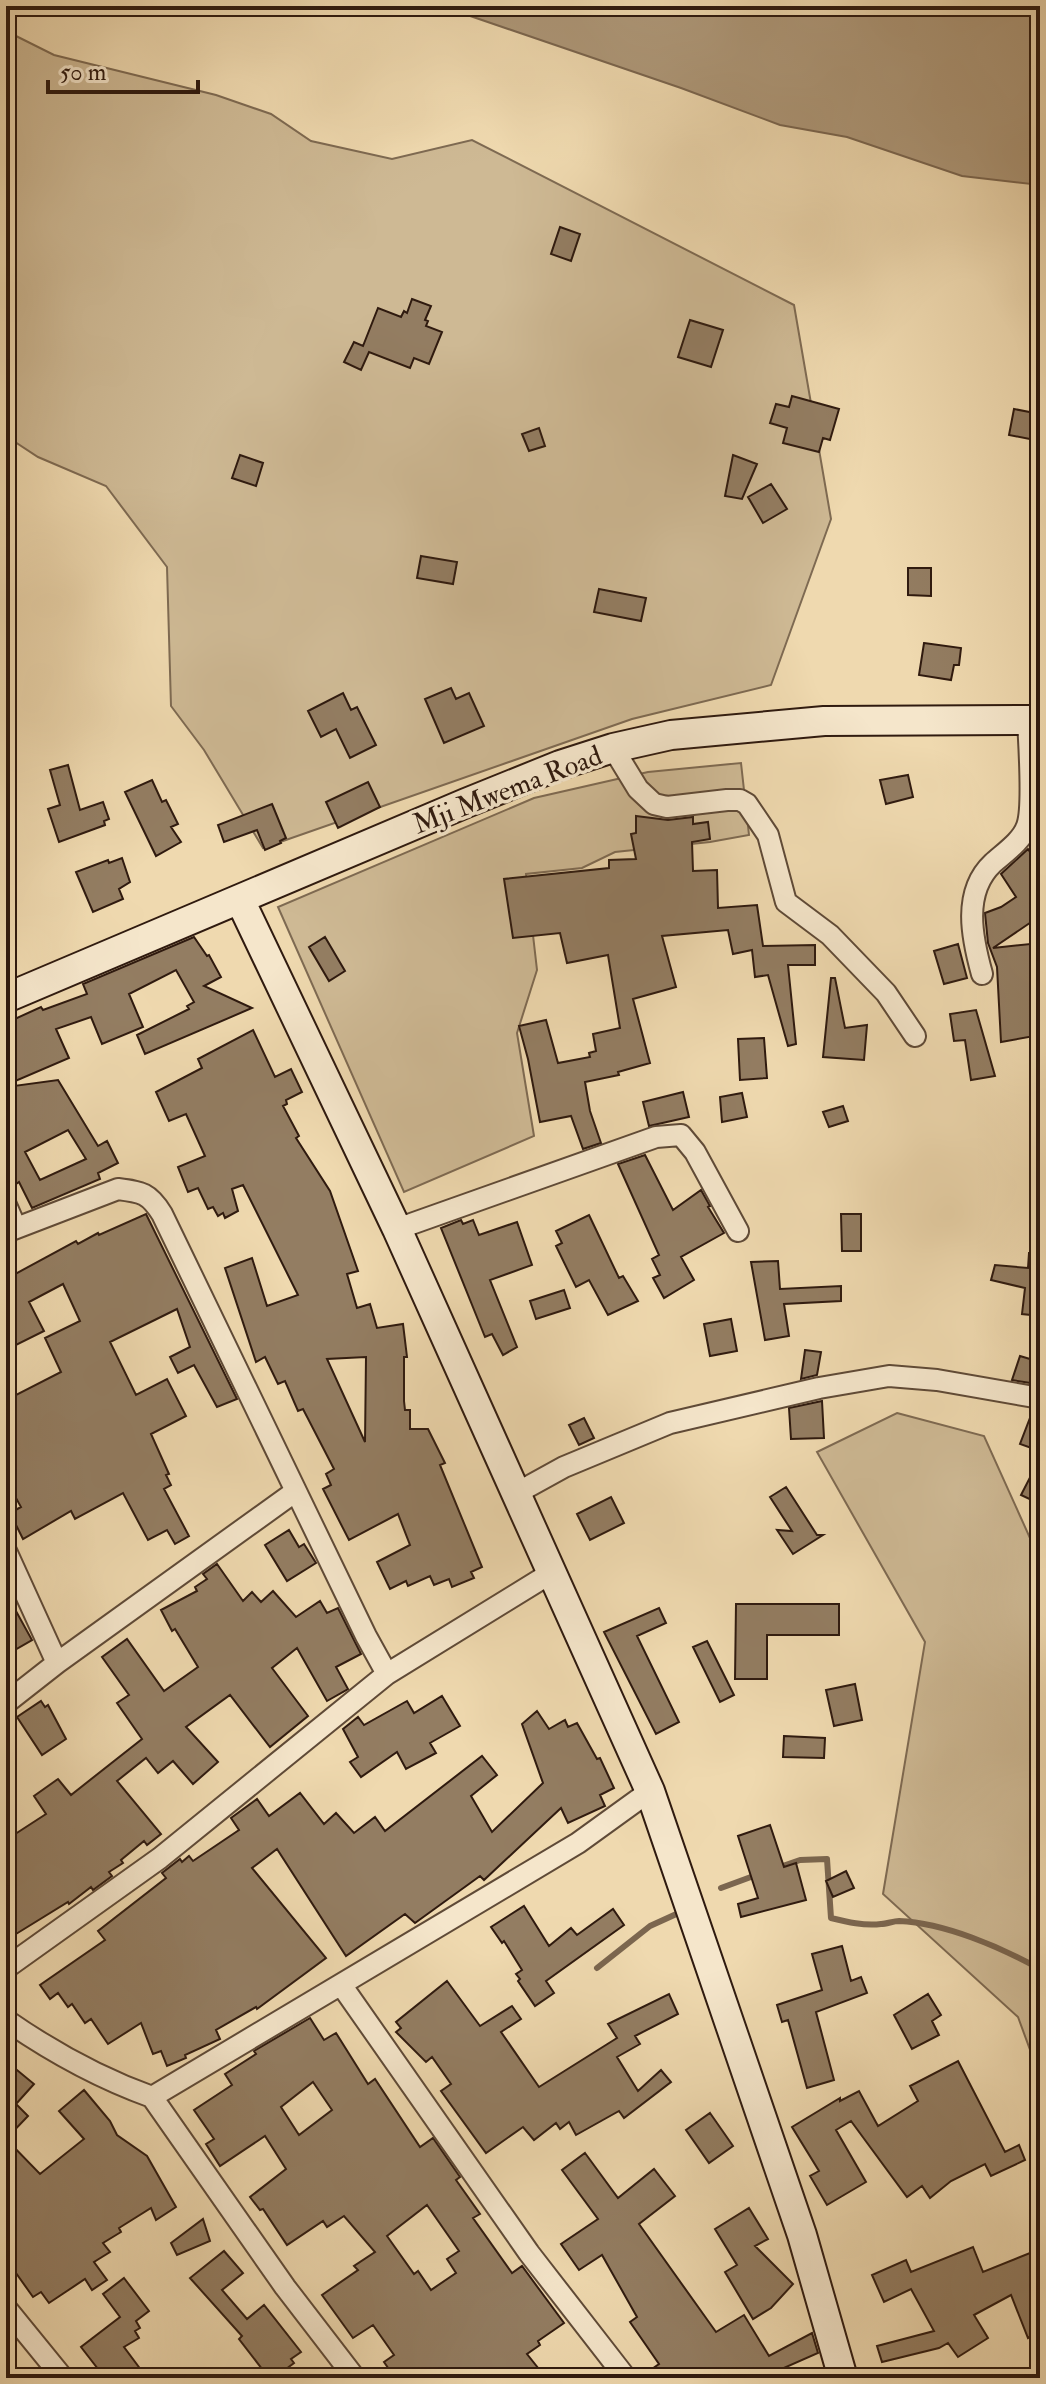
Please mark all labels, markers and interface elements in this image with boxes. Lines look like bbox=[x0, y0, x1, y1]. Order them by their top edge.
scale bar bbox=[48, 44, 198, 94]
text: 50 m bbox=[60, 57, 107, 88]
street label: Mji Mwema Road bbox=[408, 738, 607, 843]

